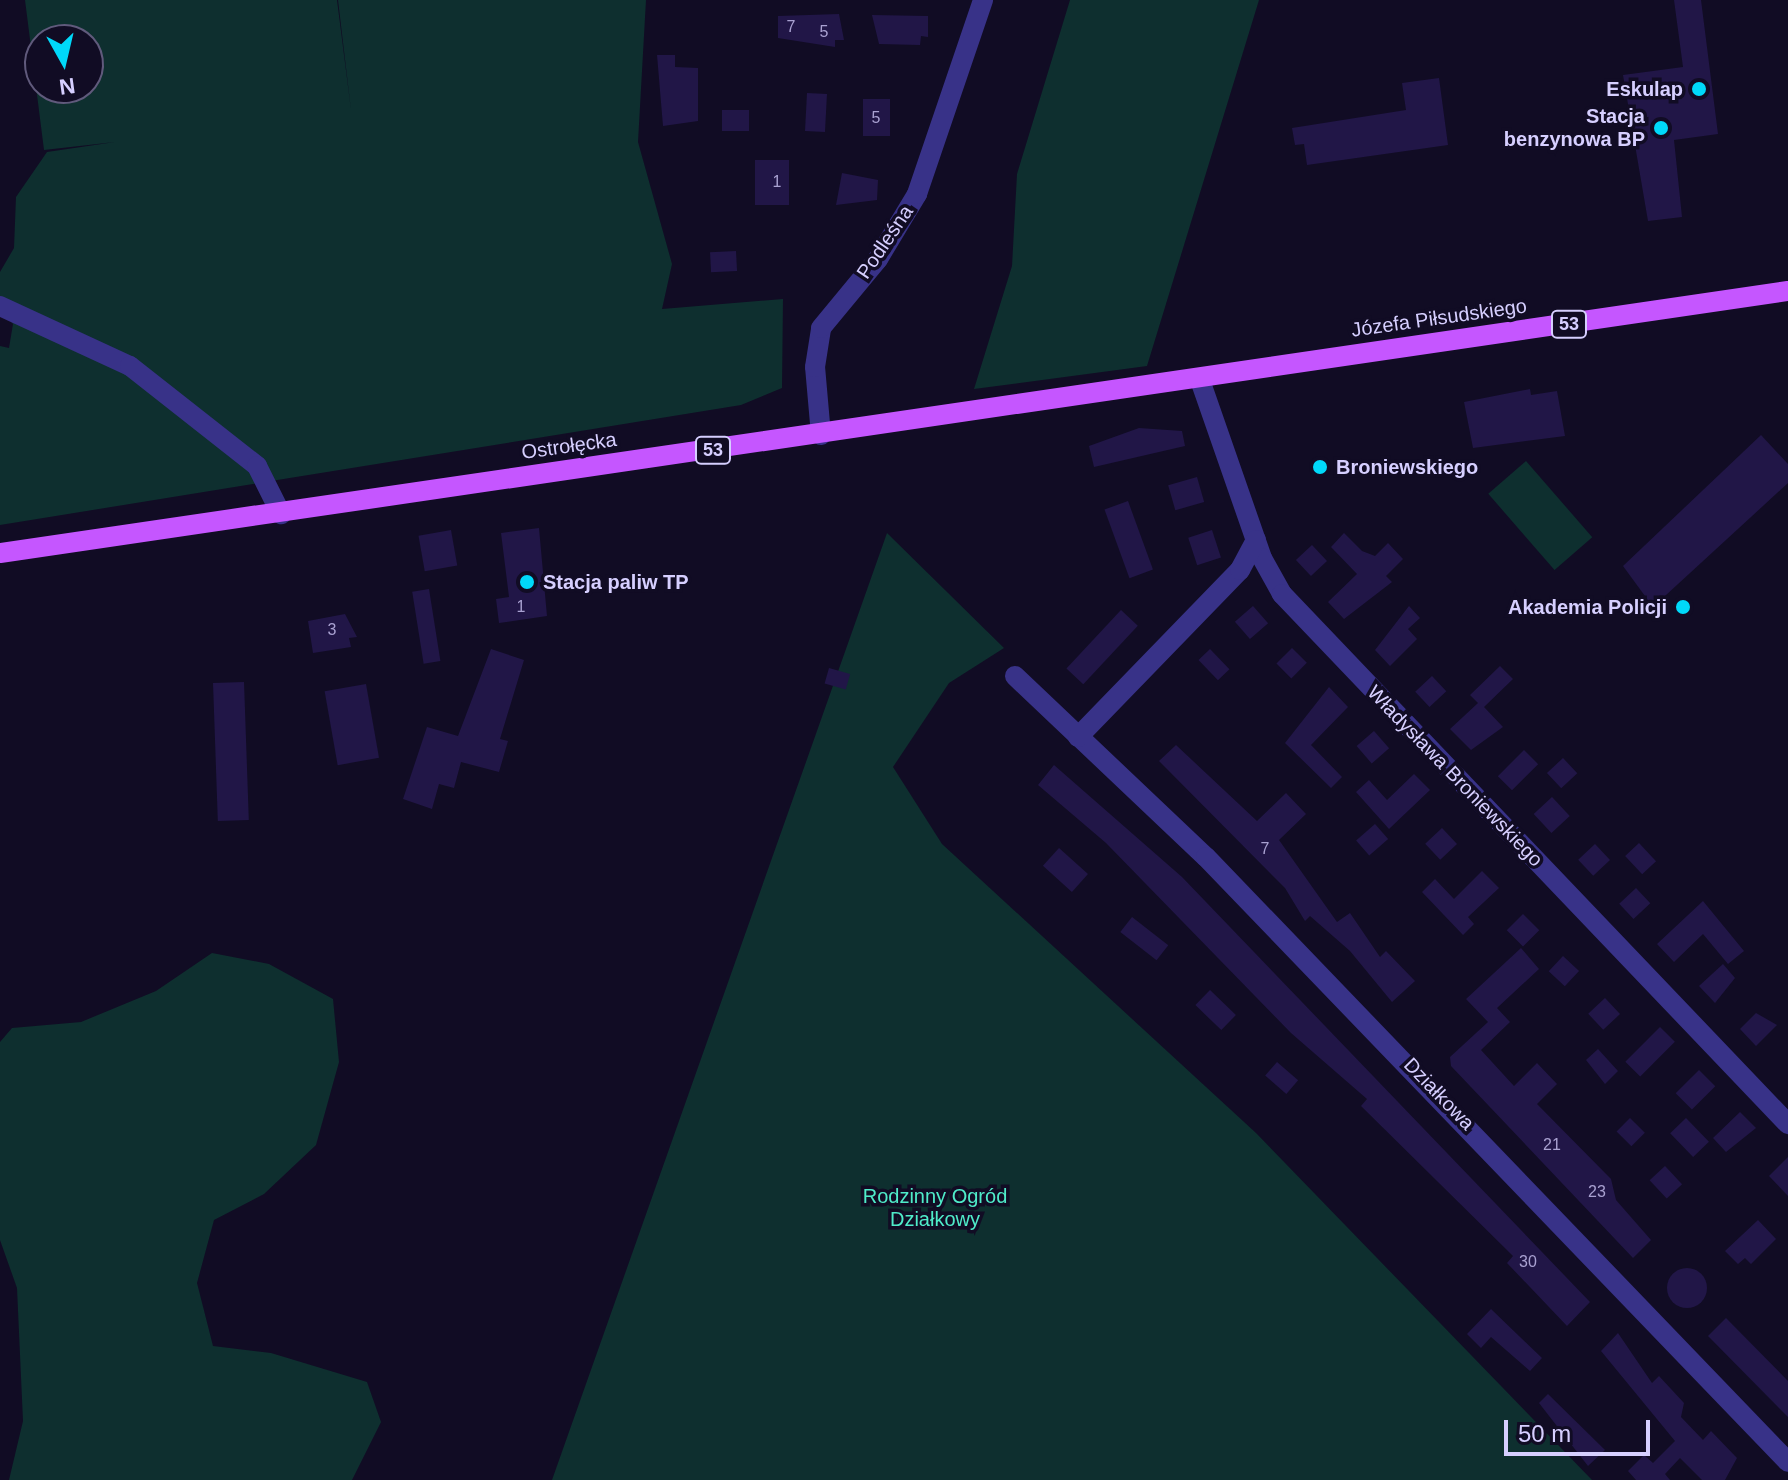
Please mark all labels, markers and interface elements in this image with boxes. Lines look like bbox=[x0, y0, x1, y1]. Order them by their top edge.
house number: 7 bbox=[787, 17, 795, 37]
house number: 5 bbox=[820, 22, 828, 42]
north arrow bbox=[24, 24, 104, 104]
text: N bbox=[58, 73, 77, 100]
place label: Eskulap bbox=[1606, 77, 1683, 101]
marker: Eskulap bbox=[1690, 80, 1708, 98]
place label: Stacja benzynowa BP bbox=[1504, 104, 1645, 151]
house number: 5 bbox=[872, 108, 880, 128]
marker: Stacja benzynowa BP bbox=[1652, 119, 1670, 137]
house number: 1 bbox=[773, 172, 781, 192]
street label: Podleśna bbox=[852, 201, 918, 283]
street label: Józefa Piłsudskiego bbox=[1350, 294, 1528, 342]
road number: 53 bbox=[1549, 310, 1589, 338]
street label: Ostrołęcka bbox=[520, 427, 618, 465]
road number: 53 bbox=[693, 436, 733, 464]
place label: Broniewskiego bbox=[1336, 455, 1478, 479]
marker: Broniewskiego bbox=[1311, 458, 1329, 476]
place label: Stacja paliw TP bbox=[543, 570, 689, 594]
marker: Stacja paliw TP bbox=[518, 573, 536, 591]
place label: Akademia Policji bbox=[1508, 595, 1667, 619]
house number: 1 bbox=[517, 597, 525, 617]
marker: Akademia Policji bbox=[1674, 598, 1692, 616]
house number: 3 bbox=[328, 620, 336, 640]
street label: Władysława Broniewskiego bbox=[1362, 681, 1548, 871]
house number: 7 bbox=[1261, 839, 1269, 859]
street label: Działkowa bbox=[1399, 1053, 1479, 1135]
house number: 21 bbox=[1543, 1135, 1561, 1155]
house number: 23 bbox=[1588, 1182, 1606, 1202]
park label: Rodzinny Ogród Działkowy bbox=[863, 1185, 1007, 1232]
house number: 30 bbox=[1519, 1252, 1537, 1272]
scale bar bbox=[1508, 1404, 1654, 1454]
text: 50 m bbox=[1518, 1420, 1571, 1447]

